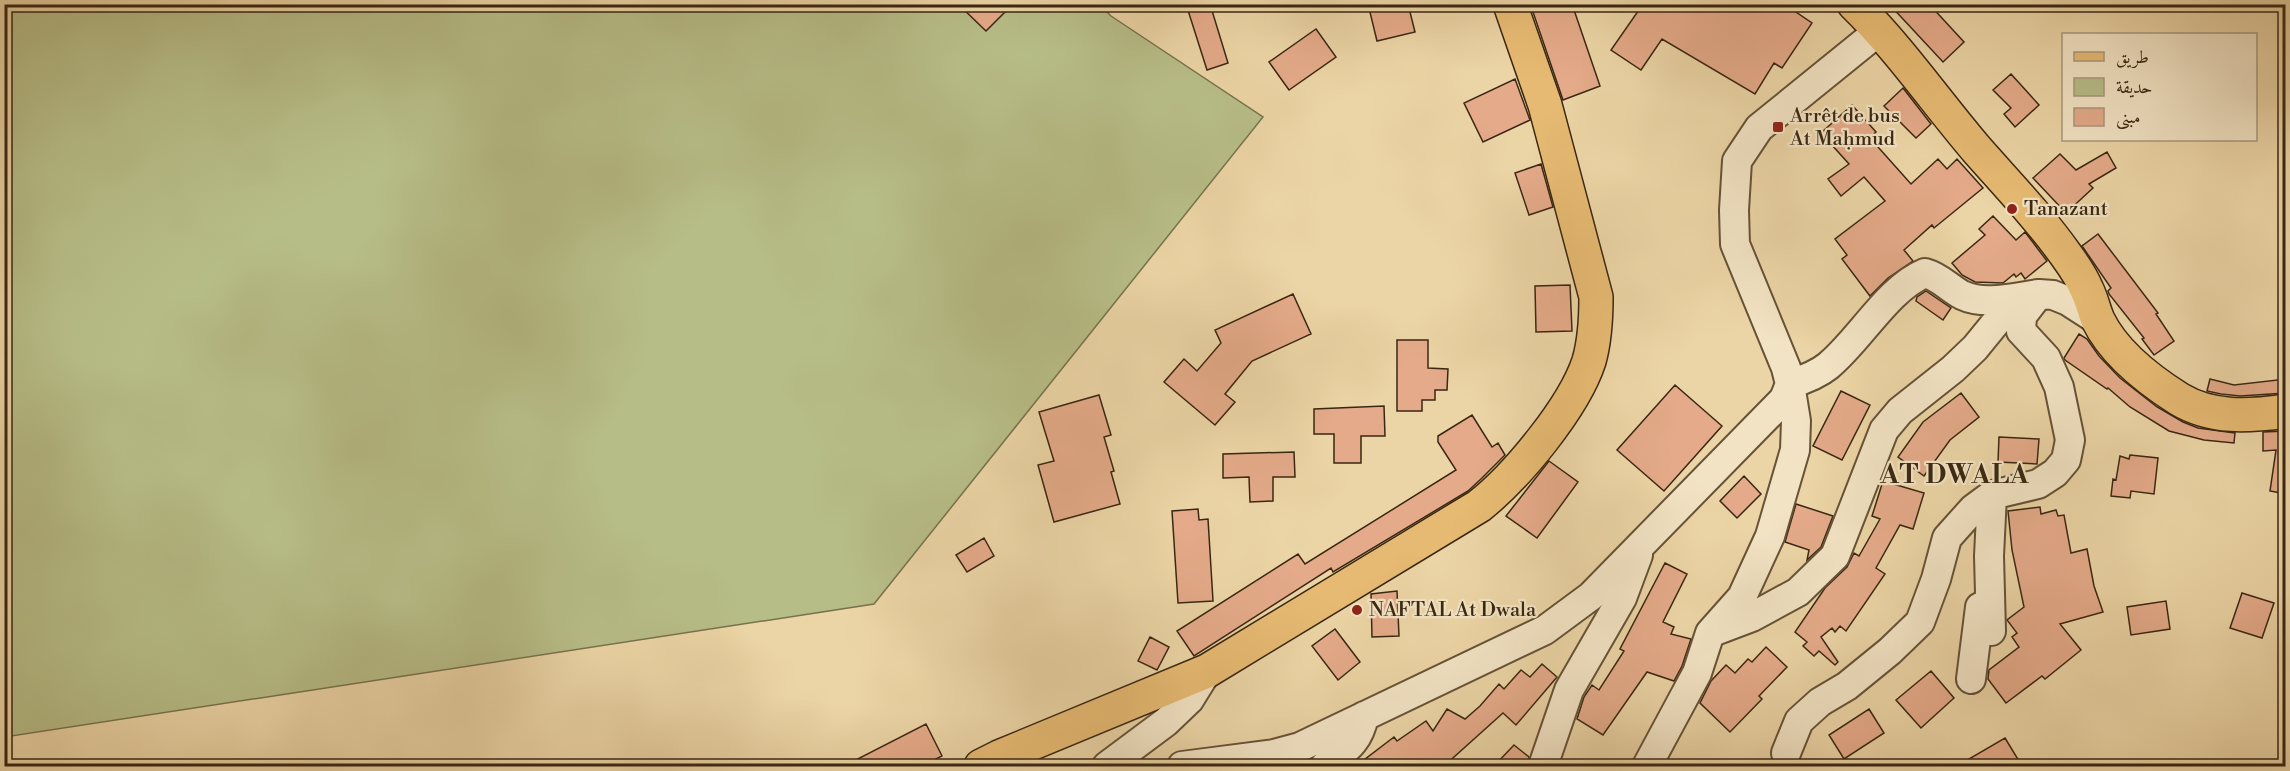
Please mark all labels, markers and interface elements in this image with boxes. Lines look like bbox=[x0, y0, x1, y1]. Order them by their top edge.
legend bbox=[2062, 33, 2257, 141]
text: طريق bbox=[2116, 46, 2149, 69]
text: حديقة bbox=[2116, 76, 2152, 99]
place label: Arrêt de bus At Maḥmud bbox=[1789, 104, 1900, 152]
text: مبنى bbox=[2116, 106, 2141, 130]
marker: Arrêt de bus At Maḥmud bbox=[1771, 120, 1785, 134]
place label: Tanazant bbox=[2024, 197, 2108, 222]
marker: Tanazant bbox=[2005, 202, 2019, 216]
district label: AT DWALA bbox=[1879, 459, 2030, 491]
place label: NAFTAL At Dwala bbox=[1369, 598, 1537, 623]
marker: NAFTAL At Dwala bbox=[1350, 603, 1364, 617]

